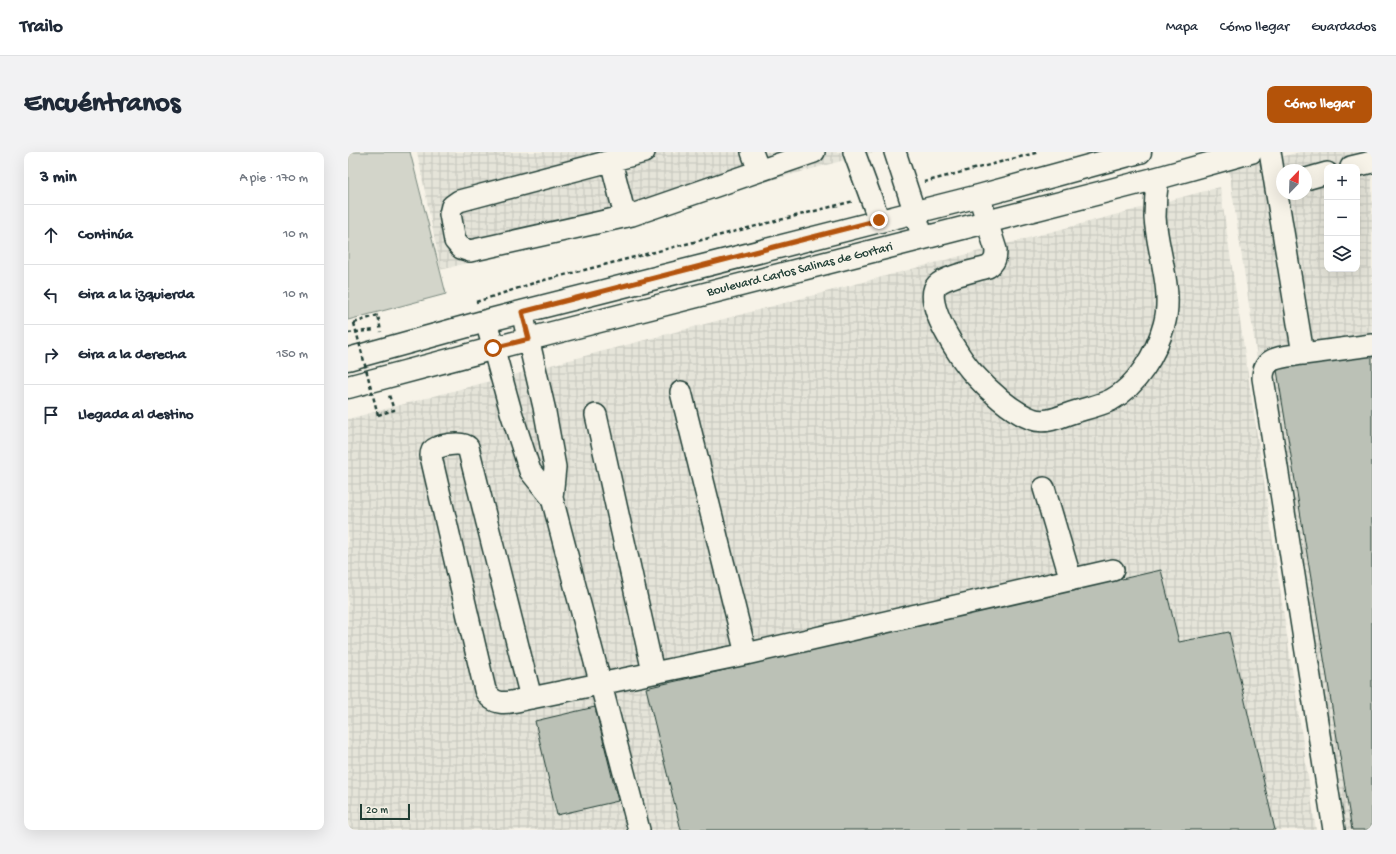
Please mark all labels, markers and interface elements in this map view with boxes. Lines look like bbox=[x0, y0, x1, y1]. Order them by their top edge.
text: Trailo bbox=[20, 16, 63, 39]
text: Mapa bbox=[1166, 19, 1198, 36]
text: Cómo llegar bbox=[1220, 19, 1289, 36]
text: Guardados bbox=[1311, 19, 1376, 36]
button: Cómo llegar bbox=[1267, 86, 1372, 123]
text: Encuéntranos bbox=[24, 88, 180, 121]
north arrow bbox=[1276, 164, 1312, 200]
map controls bbox=[1324, 164, 1360, 272]
button: + bbox=[1324, 164, 1360, 200]
text: 3 min bbox=[40, 168, 77, 188]
text: A pie · 170 m bbox=[239, 171, 308, 186]
button: − bbox=[1324, 200, 1360, 236]
route end bbox=[870, 211, 888, 229]
icon: ahead bbox=[40, 224, 62, 246]
text: Continúa bbox=[78, 226, 133, 244]
text: 10 m bbox=[283, 227, 308, 242]
button: layers bbox=[1324, 236, 1360, 272]
street label: Boulevard Carlos Salinas de Gortari bbox=[705, 240, 895, 301]
icon: left bbox=[40, 284, 62, 306]
text: Gira a la izquierda bbox=[78, 286, 194, 304]
text: 10 m bbox=[283, 287, 308, 302]
route start bbox=[484, 339, 502, 357]
icon: right bbox=[40, 344, 62, 366]
text: Gira a la derecha bbox=[78, 346, 186, 364]
text: 150 m bbox=[276, 347, 308, 362]
icon: arrive bbox=[40, 404, 62, 426]
text: Llegada al destino bbox=[78, 406, 194, 424]
scale bar bbox=[360, 802, 410, 821]
text: 20 m bbox=[366, 805, 388, 817]

